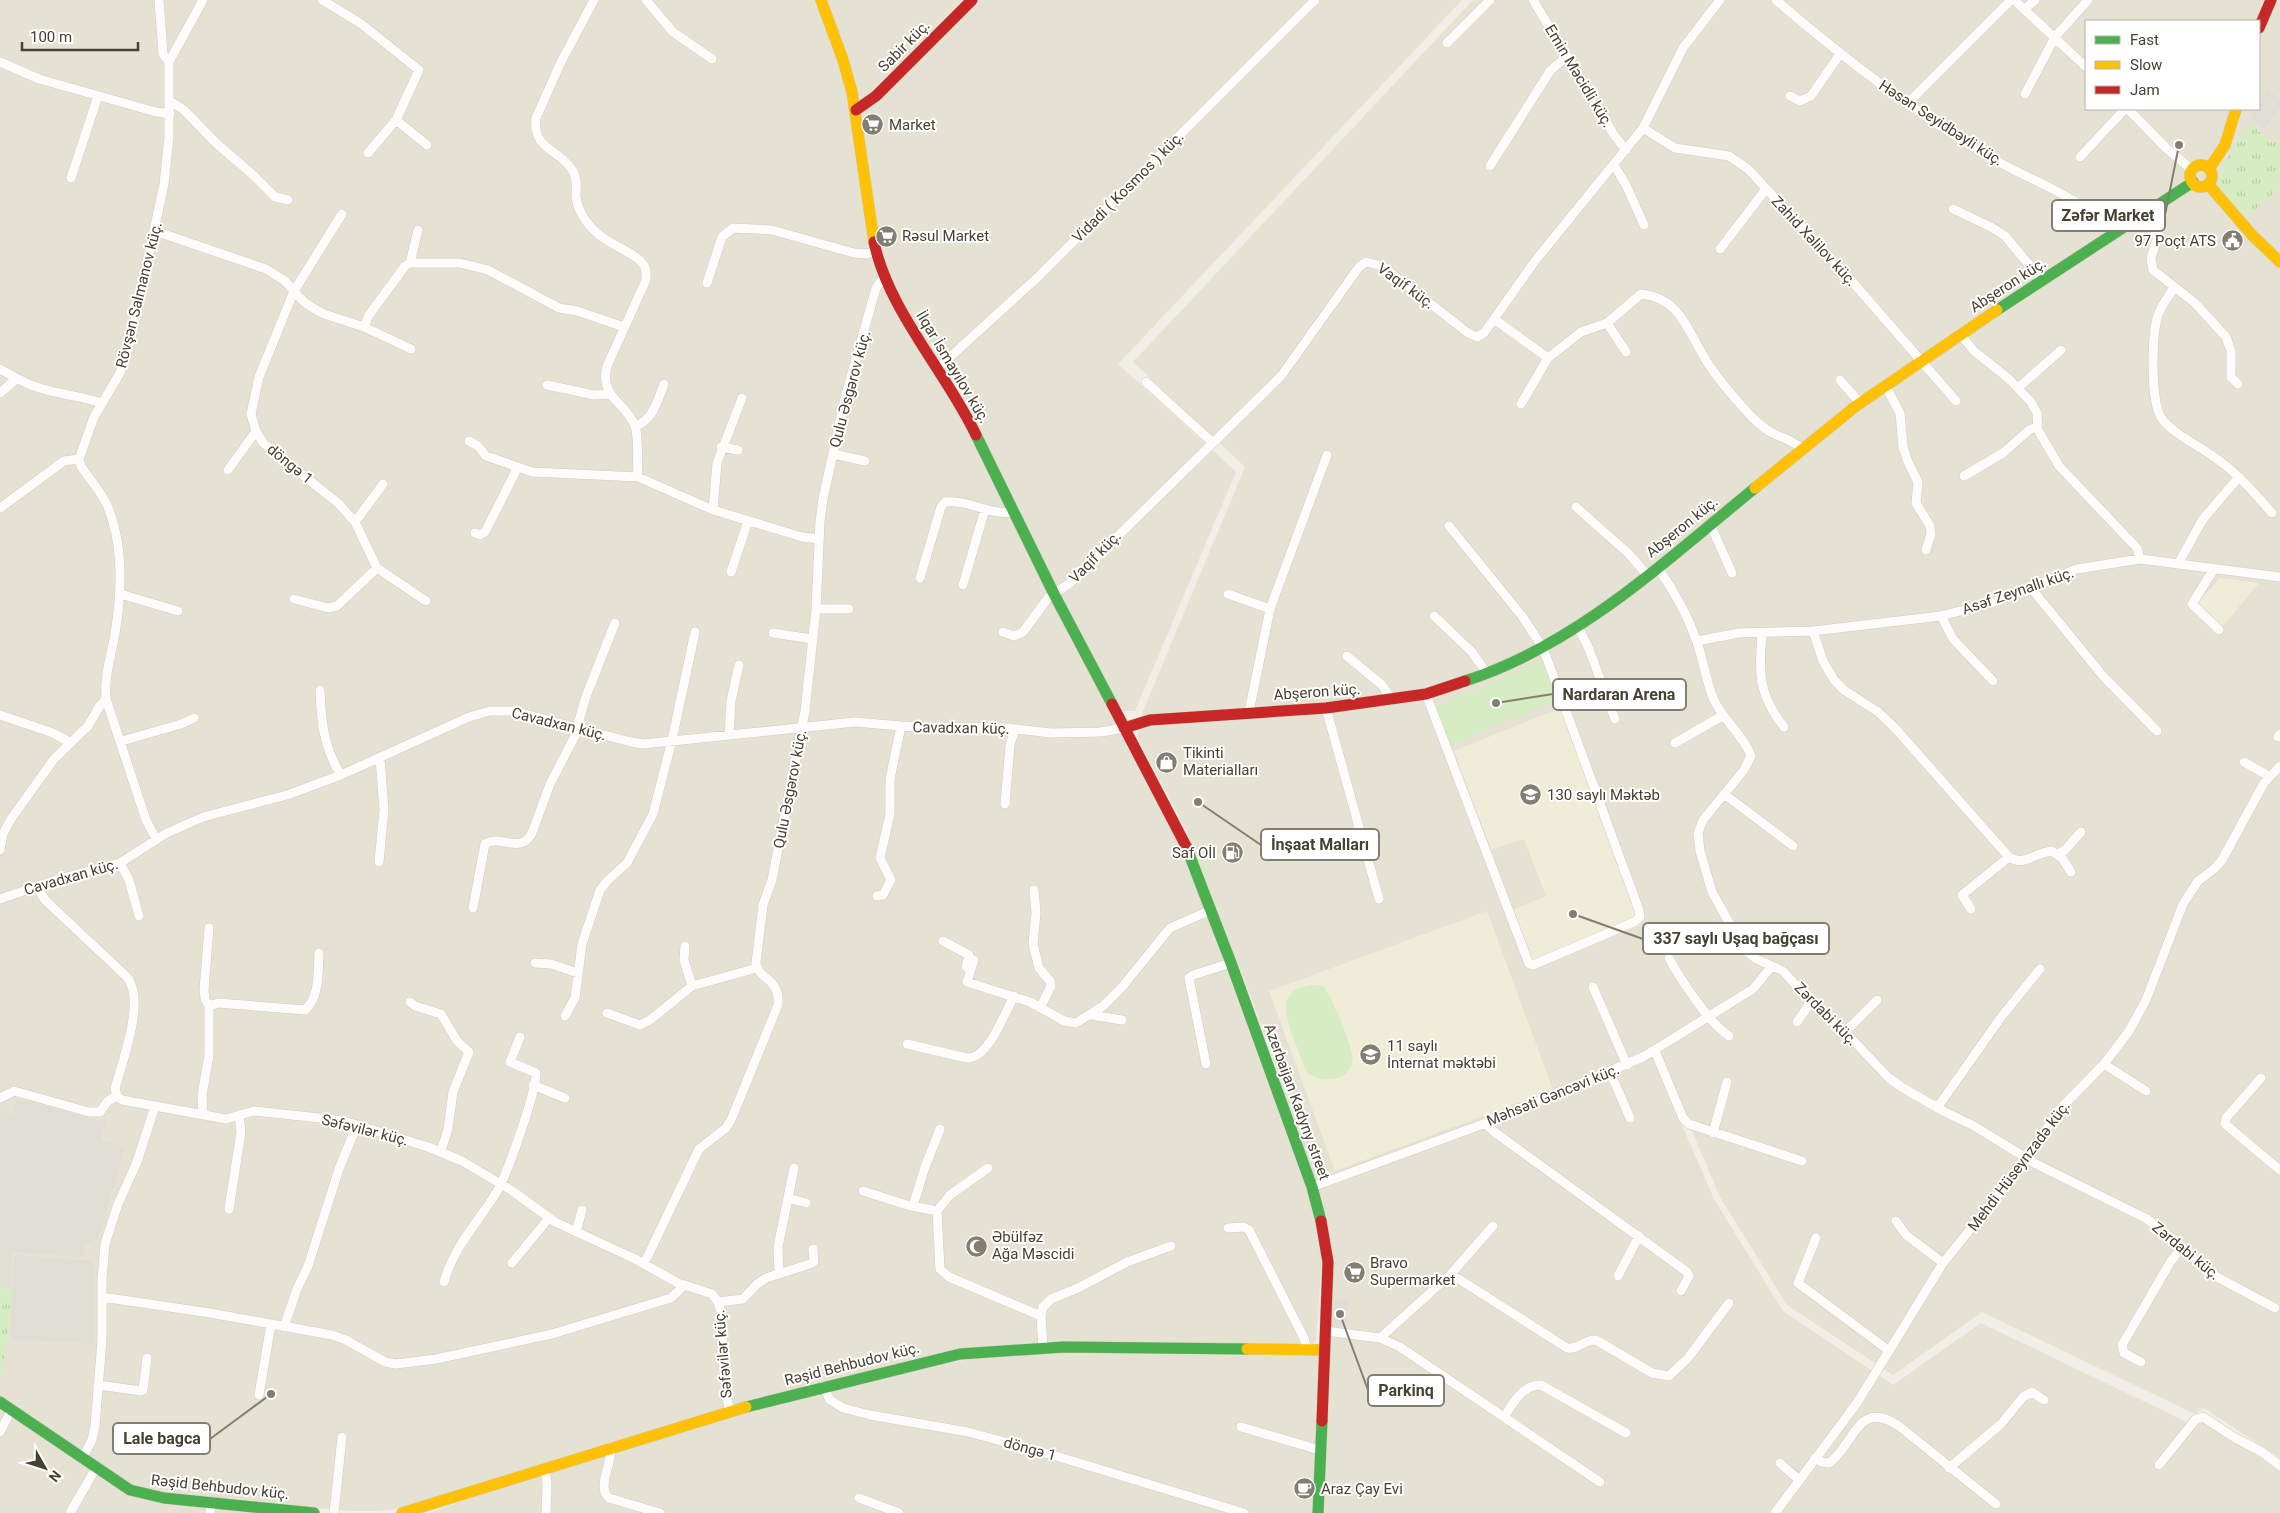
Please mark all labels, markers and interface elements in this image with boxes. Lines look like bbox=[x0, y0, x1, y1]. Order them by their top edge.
street label: Sabir küç. bbox=[874, 16, 934, 76]
scale bar bbox=[22, 20, 139, 52]
legend bbox=[2085, 20, 2260, 110]
street label: Emin Məcidli küç. bbox=[1541, 21, 1617, 131]
text: 100 m bbox=[30, 28, 72, 46]
text: Fast bbox=[2130, 31, 2159, 49]
text: Slow bbox=[2130, 56, 2162, 74]
street label: Həsən Seyidbəyli küç. bbox=[1876, 76, 2006, 170]
text: Jam bbox=[2130, 81, 2160, 99]
supermarket icon: Market bbox=[861, 113, 885, 137]
place label: Market bbox=[889, 116, 936, 134]
street label: Vidadi ( Kosmos ) küç. bbox=[1069, 128, 1187, 246]
street label: Zahid Xəlilov küç. bbox=[1768, 192, 1860, 290]
callout: Zəfər Market bbox=[2052, 200, 2165, 231]
text: Zəfər Market bbox=[2061, 206, 2155, 225]
street label: Rövşən Salmanov küç. bbox=[112, 220, 166, 370]
supermarket icon: Rəsul Market bbox=[874, 224, 898, 248]
place label: Rəsul Market bbox=[902, 227, 989, 245]
public building icon: 97 Poçt ATS bbox=[2220, 229, 2244, 253]
place label: 97 Poçt ATS bbox=[2134, 232, 2216, 250]
street label: Abşeron küç. bbox=[1967, 254, 2049, 316]
street label: Vaqif küç. bbox=[1374, 259, 1438, 313]
street label: İlqar İsmayılov küç. bbox=[912, 308, 994, 426]
street label: Qulu Əsgərov küç. bbox=[826, 328, 874, 450]
street label: döngə 1 bbox=[263, 440, 317, 488]
street label: Abşeron küç. bbox=[1642, 493, 1722, 561]
street label: Vaqif küç. bbox=[1065, 527, 1125, 587]
street label: Asəf Zeynallı küç. bbox=[1960, 563, 2076, 619]
callout: Nardaran Arena bbox=[1553, 679, 1686, 710]
street label: Abşeron küç. bbox=[1273, 680, 1361, 704]
text: Nardaran Arena bbox=[1563, 685, 1676, 704]
street label: Cavadxan küç. bbox=[510, 704, 608, 744]
street label: Cavadxan küç. bbox=[912, 718, 1010, 738]
street label: Qulu Əsgərov küç. bbox=[770, 728, 810, 850]
place label: Tikinti Materialları bbox=[1183, 744, 1258, 779]
shop icon: Tikinti Materialları bbox=[1155, 750, 1179, 774]
school or university icon: 130 saylı Məktəb bbox=[1519, 783, 1543, 807]
place label: 130 saylı Məktəb bbox=[1547, 786, 1660, 804]
callout: İnşaat Malları bbox=[1261, 829, 1379, 860]
text: İnşaat Malları bbox=[1271, 835, 1369, 854]
fuel station icon: Saf Oİl bbox=[1220, 841, 1244, 865]
place label: Saf Oİl bbox=[1172, 844, 1216, 862]
street label: Cavadxan küç. bbox=[22, 855, 120, 899]
callout: 337 saylı Uşaq bağçası bbox=[1643, 923, 1829, 954]
text: 337 saylı Uşaq bağçası bbox=[1653, 929, 1819, 948]
street label: Zərdabi küç. bbox=[1791, 979, 1861, 1049]
street label: Azerbaijan Kadyny street bbox=[1260, 1021, 1334, 1183]
place label: 11 saylı İnternat məktəbi bbox=[1387, 1037, 1496, 1072]
school or university icon: 11 saylı İnternat məktəbi bbox=[1359, 1043, 1383, 1067]
street label: Məhsəti Gəncəvi küç. bbox=[1484, 1060, 1622, 1130]
street label: Mehdi Hüseynzadə küç. bbox=[1964, 1097, 2074, 1235]
street label: Səfəvilər küç. bbox=[320, 1111, 410, 1149]
street label: Zərdabi küç. bbox=[2148, 1218, 2224, 1284]
place label: Əbülfəz Ağa Məscidi bbox=[992, 1228, 1074, 1263]
mosque icon: Əbülfəz Ağa Məscidi bbox=[964, 1234, 988, 1258]
place label: Bravo Supermarket bbox=[1370, 1254, 1455, 1289]
supermarket icon: Bravo Supermarket bbox=[1342, 1260, 1366, 1284]
street label: Səfəvilər küç. bbox=[710, 1309, 736, 1399]
street label: Rəşid Behbudov küç. bbox=[783, 1339, 921, 1389]
callout: Parkinq bbox=[1368, 1375, 1444, 1406]
text: Parkinq bbox=[1378, 1381, 1434, 1400]
callout: Lale bagca bbox=[113, 1423, 210, 1454]
text: Lale bagca bbox=[123, 1429, 201, 1448]
street label: döngə 1 bbox=[1002, 1433, 1058, 1465]
north arrow bbox=[20, 1443, 70, 1493]
text: N bbox=[46, 1467, 64, 1485]
street label: Rəşid Behbudov küç. bbox=[150, 1471, 290, 1503]
cafe icon: Araz Çay Evi bbox=[1293, 1477, 1317, 1501]
place label: Araz Çay Evi bbox=[1321, 1480, 1403, 1498]

